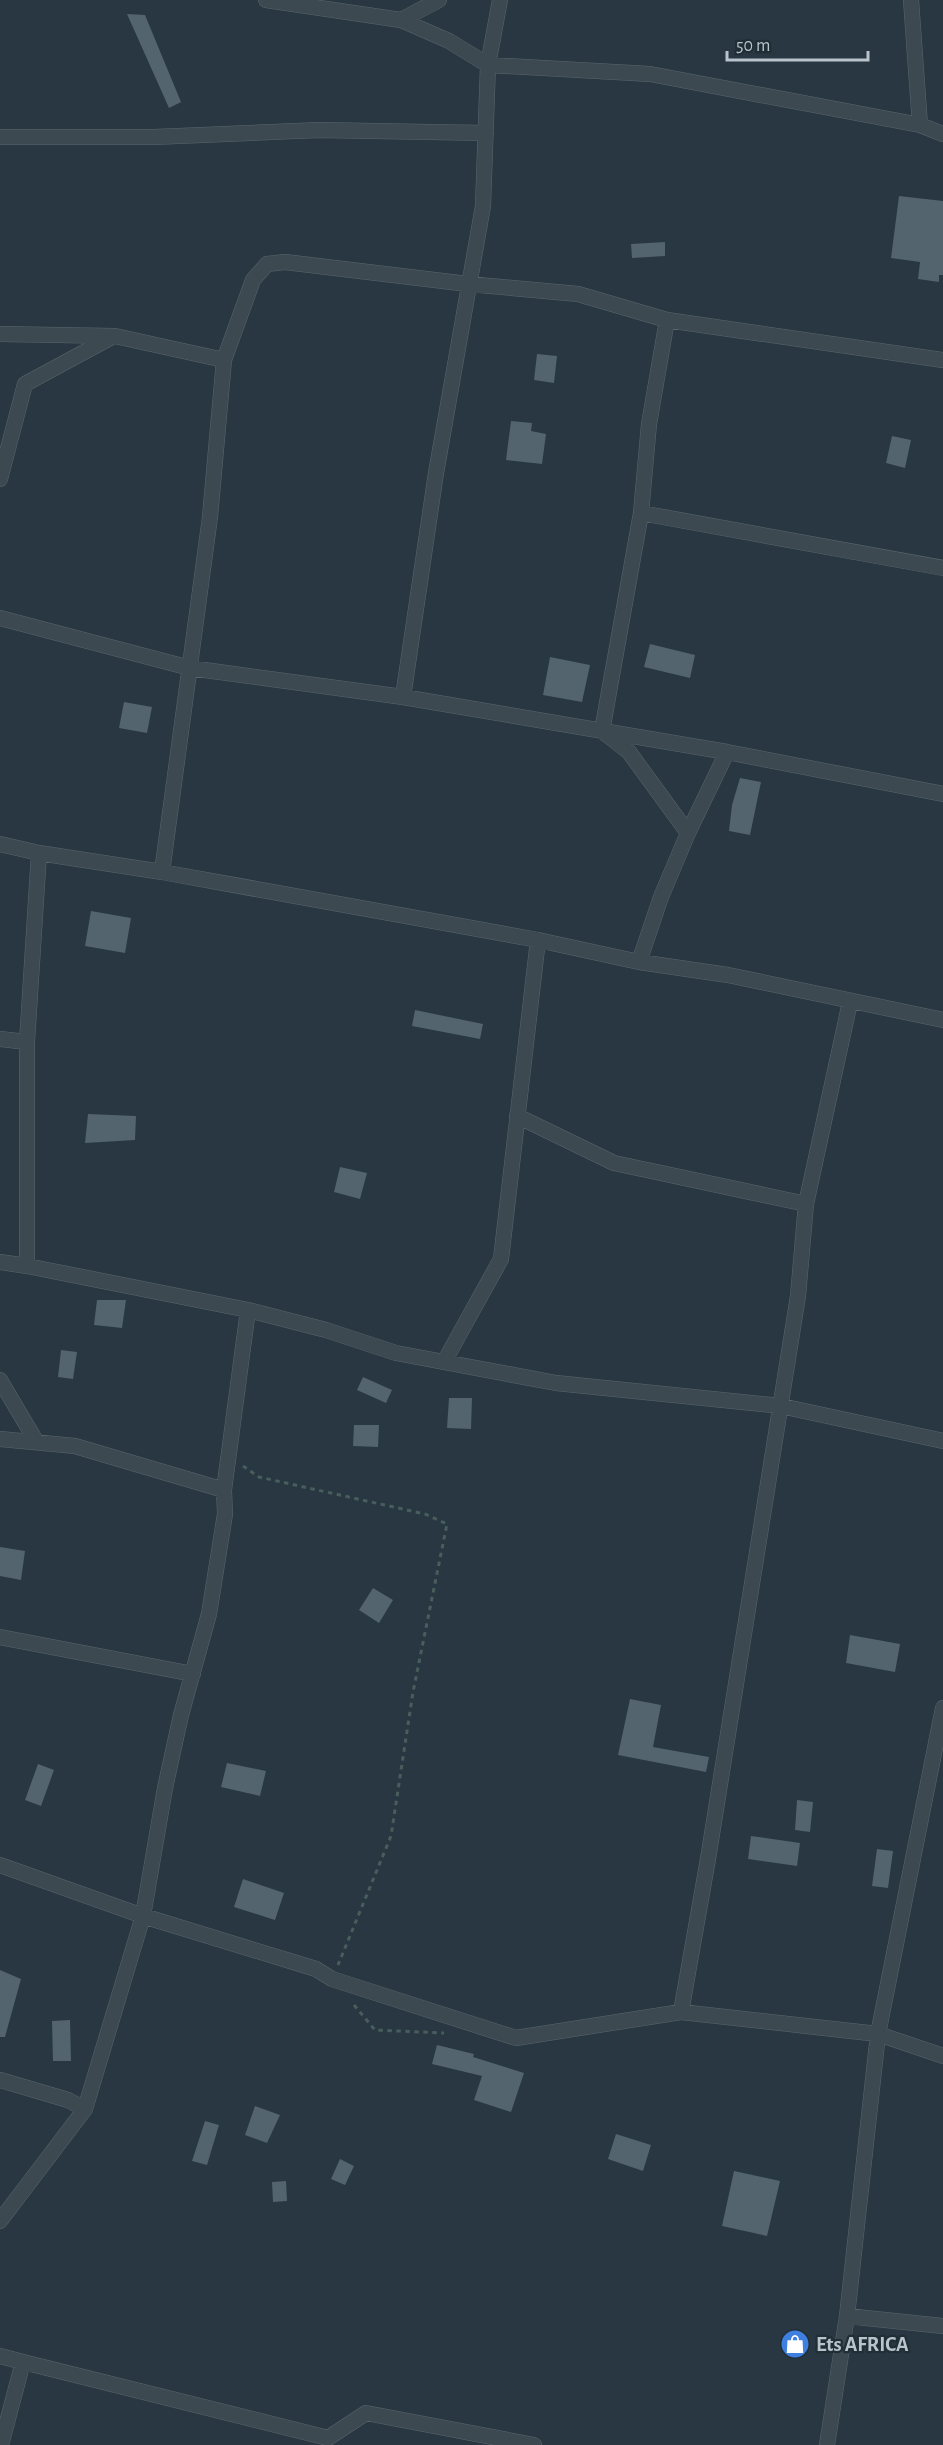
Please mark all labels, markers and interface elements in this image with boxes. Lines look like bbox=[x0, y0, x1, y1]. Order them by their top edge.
scale bar bbox=[727, 24, 868, 62]
text: 50 m bbox=[736, 37, 770, 55]
shop icon: Ets AFRICA bbox=[779, 2328, 811, 2360]
place label: Ets AFRICA bbox=[816, 2334, 909, 2355]

